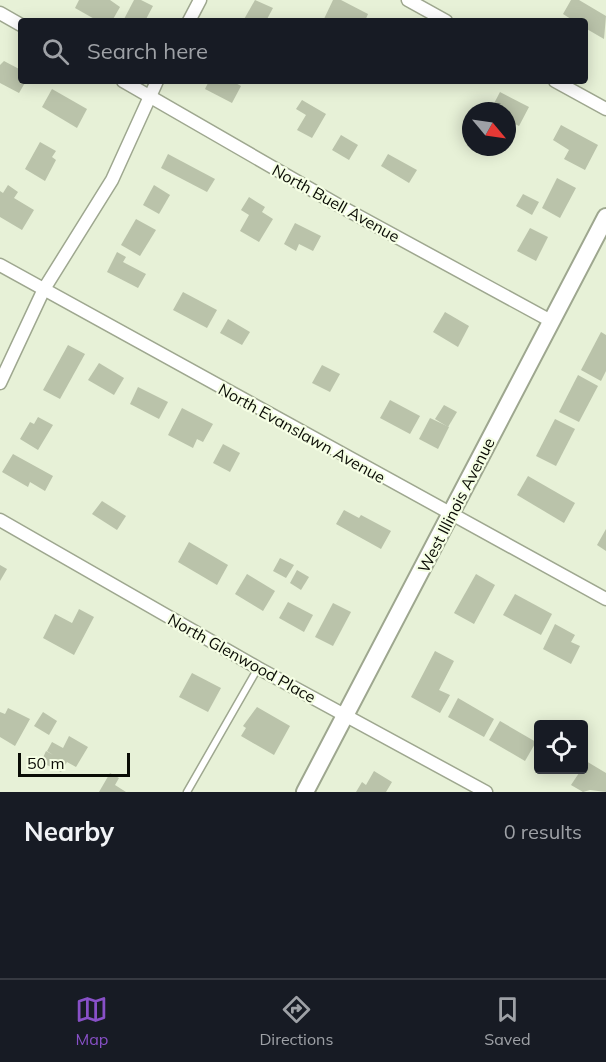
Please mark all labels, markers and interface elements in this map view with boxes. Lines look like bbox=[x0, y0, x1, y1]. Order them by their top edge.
search box bbox=[18, 18, 588, 84]
icon: search bbox=[39, 35, 72, 68]
text: Search here bbox=[87, 37, 208, 65]
north arrow bbox=[462, 102, 516, 156]
street label: North Buell Avenue bbox=[269, 160, 403, 246]
street label: North Evanslawn Avenue bbox=[215, 379, 389, 487]
street label: West Illinois Avenue bbox=[413, 434, 499, 576]
street label: North Glenwood Place bbox=[165, 609, 319, 707]
map controls bbox=[534, 720, 588, 774]
button: locate bbox=[534, 720, 588, 774]
scale bar bbox=[18, 750, 130, 778]
text: 50 m bbox=[27, 753, 64, 773]
text: Nearby bbox=[24, 815, 114, 848]
text: 0 results bbox=[504, 819, 582, 844]
tab: Map bbox=[75, 993, 108, 1049]
tab: Directions bbox=[259, 993, 333, 1049]
tab: Saved bbox=[484, 993, 531, 1049]

